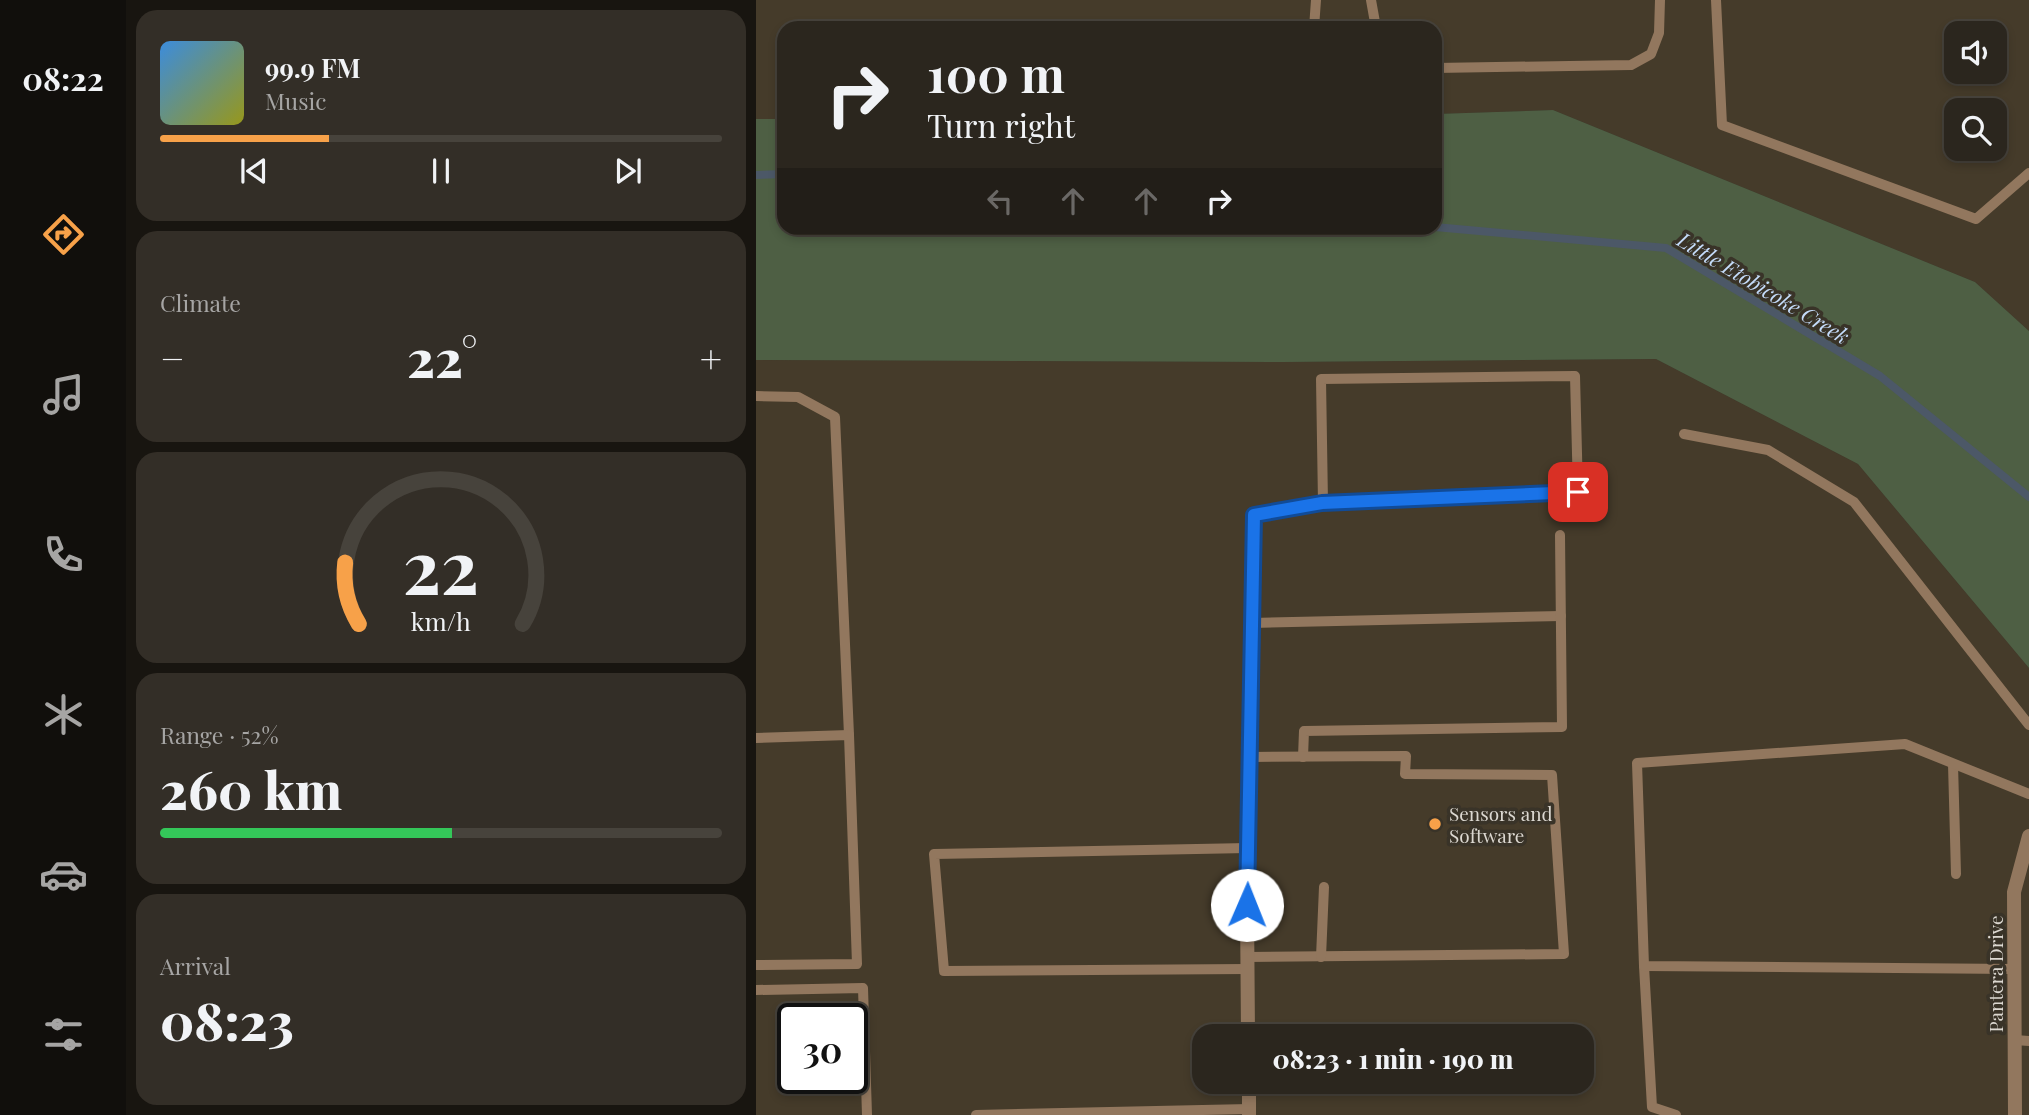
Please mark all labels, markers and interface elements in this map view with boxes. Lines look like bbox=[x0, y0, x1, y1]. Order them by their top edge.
map controls bbox=[1944, 21, 2007, 161]
button: sound bbox=[1944, 21, 2007, 84]
text: 100 m bbox=[927, 40, 1065, 105]
icon: right bbox=[812, 49, 903, 140]
text: 99.9 FM bbox=[265, 50, 361, 85]
text: 08:22 bbox=[22, 56, 104, 99]
text: Music bbox=[265, 85, 326, 116]
button: search bbox=[1944, 98, 2007, 161]
text: Turn right bbox=[927, 103, 1075, 146]
icon: previous bbox=[235, 152, 273, 190]
icon: pause bbox=[422, 152, 460, 190]
icon: next bbox=[609, 152, 647, 190]
icon: left bbox=[981, 182, 1019, 220]
icon: ahead bbox=[1054, 182, 1092, 220]
icon: ahead bbox=[1127, 182, 1165, 220]
icon: right bbox=[1200, 182, 1238, 220]
icon: directions bbox=[39, 210, 88, 259]
water label: Little Etobicoke Creek bbox=[1672, 224, 1855, 350]
text: Climate bbox=[160, 287, 241, 318]
text: 22° bbox=[407, 322, 477, 391]
text: − bbox=[160, 332, 185, 383]
text: + bbox=[700, 332, 722, 383]
icon: music bbox=[39, 370, 88, 419]
pin bbox=[1548, 462, 1608, 522]
icon: arrive bbox=[1559, 473, 1597, 511]
text: 22 bbox=[403, 515, 479, 612]
icon: phone bbox=[39, 530, 88, 579]
text: km/h bbox=[411, 603, 471, 636]
icon: climate bbox=[39, 690, 88, 739]
text: Range · 52% bbox=[160, 719, 279, 750]
text: 260 km bbox=[160, 754, 342, 823]
place label: Sensors and Software bbox=[1449, 800, 1553, 848]
marker: Sensors and Software bbox=[1427, 816, 1443, 832]
icon: car bbox=[39, 850, 88, 899]
position arrow bbox=[1210, 868, 1284, 942]
street label: Pantera Drive bbox=[1982, 915, 2008, 1033]
text: Arrival bbox=[160, 950, 231, 981]
text: 08:23 bbox=[160, 985, 294, 1054]
speed limit sign: 30 bbox=[777, 1003, 868, 1094]
icon: filters bbox=[39, 1010, 88, 1059]
text: 08:23 · 1 min · 190 m bbox=[1273, 1041, 1513, 1076]

